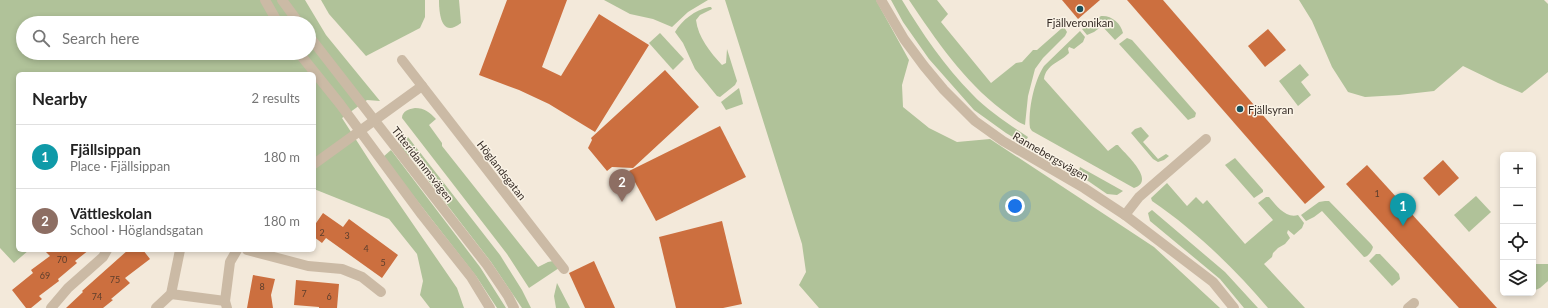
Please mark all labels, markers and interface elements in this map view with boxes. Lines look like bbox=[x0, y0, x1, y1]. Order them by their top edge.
marker: Fjällveronikan bbox=[1075, 4, 1085, 14]
search box bbox=[16, 16, 316, 60]
place label: Fjällveronikan bbox=[1047, 16, 1113, 29]
icon: search bbox=[30, 27, 52, 49]
text: Search here bbox=[62, 29, 139, 47]
text: Nearby bbox=[32, 88, 87, 109]
text: 2 results bbox=[252, 90, 300, 106]
place label: Fjällsyran bbox=[1248, 103, 1293, 116]
marker: Fjällsyran bbox=[1235, 104, 1245, 114]
street label: Titteridammsvägen bbox=[390, 124, 456, 204]
street label: Rannebergsvägen bbox=[1011, 129, 1091, 183]
street label: Höglandsgatan bbox=[475, 138, 529, 202]
text: Fjällsippan bbox=[70, 140, 141, 158]
text: 1 bbox=[41, 149, 49, 165]
text: 180 m bbox=[263, 149, 300, 165]
map controls bbox=[1500, 152, 1536, 296]
button: + bbox=[1500, 152, 1536, 188]
text: Place · Fjällsippan bbox=[70, 158, 170, 174]
pin: 2 bbox=[609, 169, 635, 202]
house number: 1 bbox=[1374, 188, 1380, 199]
button: − bbox=[1500, 188, 1536, 224]
pin: 1 bbox=[1390, 193, 1416, 226]
your location bbox=[1005, 196, 1025, 216]
text: Vättleskolan bbox=[70, 204, 152, 222]
text: 2 bbox=[41, 213, 49, 229]
text: 180 m bbox=[263, 213, 300, 229]
text: School · Höglandsgatan bbox=[70, 222, 203, 238]
button: locate bbox=[1500, 224, 1536, 260]
house number: 2 bbox=[319, 227, 325, 238]
house number: 3 bbox=[344, 230, 350, 241]
house number: 4 bbox=[363, 243, 369, 254]
house number: 70 bbox=[57, 254, 67, 265]
house number: 5 bbox=[380, 257, 386, 268]
button: layers bbox=[1500, 260, 1536, 296]
house number: 69 bbox=[40, 270, 50, 281]
house number: 75 bbox=[110, 274, 120, 285]
house number: 8 bbox=[259, 281, 265, 292]
house number: 7 bbox=[301, 288, 307, 299]
house number: 74 bbox=[92, 291, 102, 302]
house number: 6 bbox=[326, 291, 332, 302]

